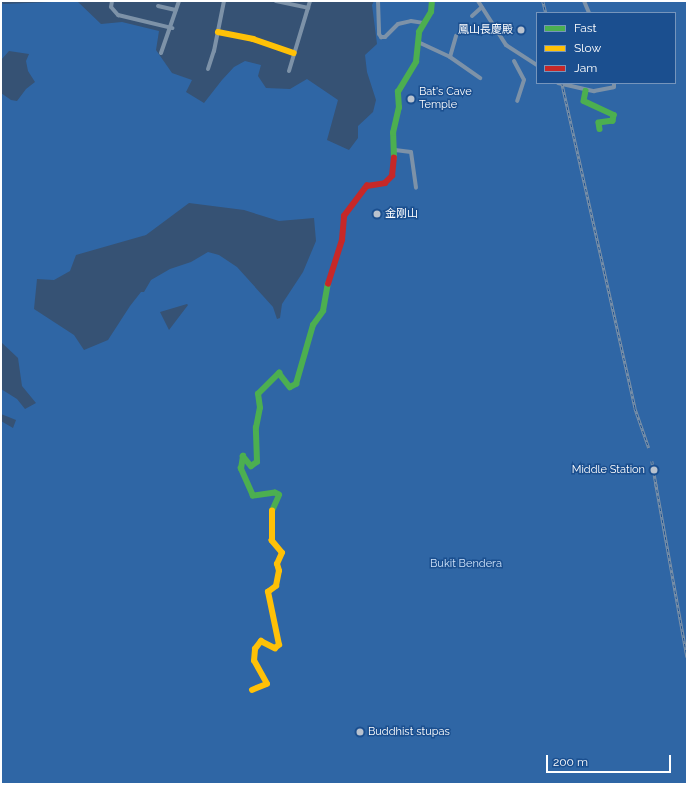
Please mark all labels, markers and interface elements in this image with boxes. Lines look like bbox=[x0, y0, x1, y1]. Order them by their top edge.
legend bbox=[536, 12, 676, 84]
text: Fast bbox=[574, 21, 597, 35]
place label: 鳳山長慶殿 bbox=[458, 23, 513, 37]
marker: 鳳山長慶殿 bbox=[516, 25, 526, 35]
text: Slow bbox=[574, 41, 601, 55]
text: Jam bbox=[574, 61, 597, 75]
place label: Bat's Cave Temple bbox=[419, 86, 472, 112]
marker: Bat's Cave Temple bbox=[406, 94, 416, 104]
place label: 金刚山 bbox=[385, 207, 418, 221]
marker: 金刚山 bbox=[372, 209, 382, 219]
place label: Middle Station bbox=[572, 463, 645, 477]
marker: Middle Station bbox=[648, 464, 660, 476]
park label: Bukit Bendera bbox=[430, 557, 502, 571]
place label: Buddhist stupas bbox=[368, 725, 450, 739]
marker: Buddhist stupas bbox=[355, 727, 365, 737]
scale bar bbox=[548, 747, 673, 773]
text: 200 m bbox=[553, 755, 588, 769]

